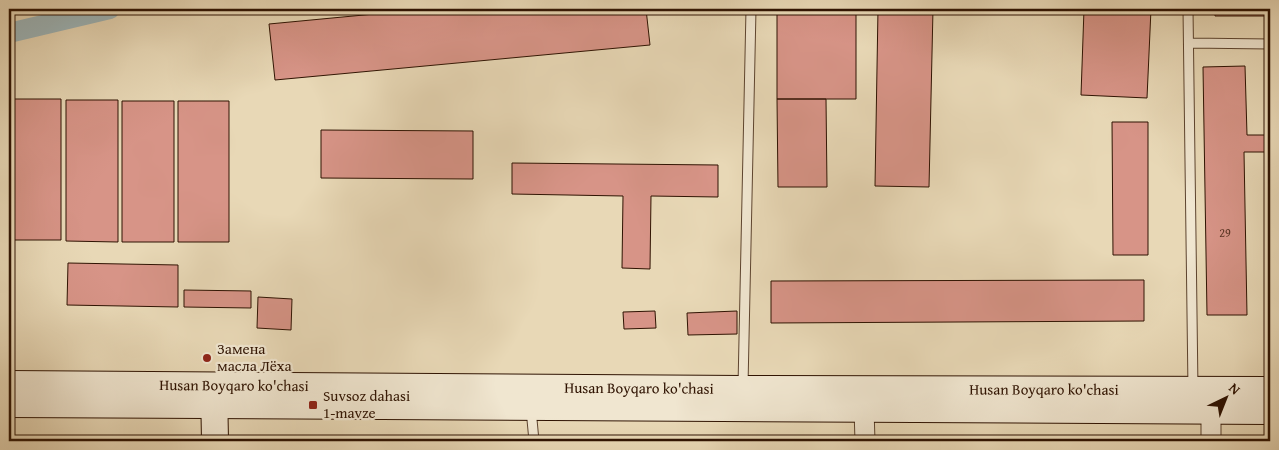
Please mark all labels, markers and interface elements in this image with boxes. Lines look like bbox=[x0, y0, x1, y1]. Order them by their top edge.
house number: 29 bbox=[1219, 224, 1231, 241]
place label: Замена масла Лёха bbox=[217, 338, 292, 376]
marker: Замена масла Лёха bbox=[201, 352, 213, 364]
north arrow bbox=[1202, 372, 1252, 422]
street label: Husan Boyqaro ko'chasi bbox=[159, 374, 309, 396]
street label: Husan Boyqaro ko'chasi bbox=[564, 377, 714, 399]
street label: Husan Boyqaro ko'chasi bbox=[969, 378, 1119, 400]
text: N bbox=[1225, 378, 1246, 399]
place label: Suvsoz dahasi 1-mavze bbox=[323, 385, 410, 423]
marker: Suvsoz dahasi 1-mavze bbox=[307, 399, 319, 411]

